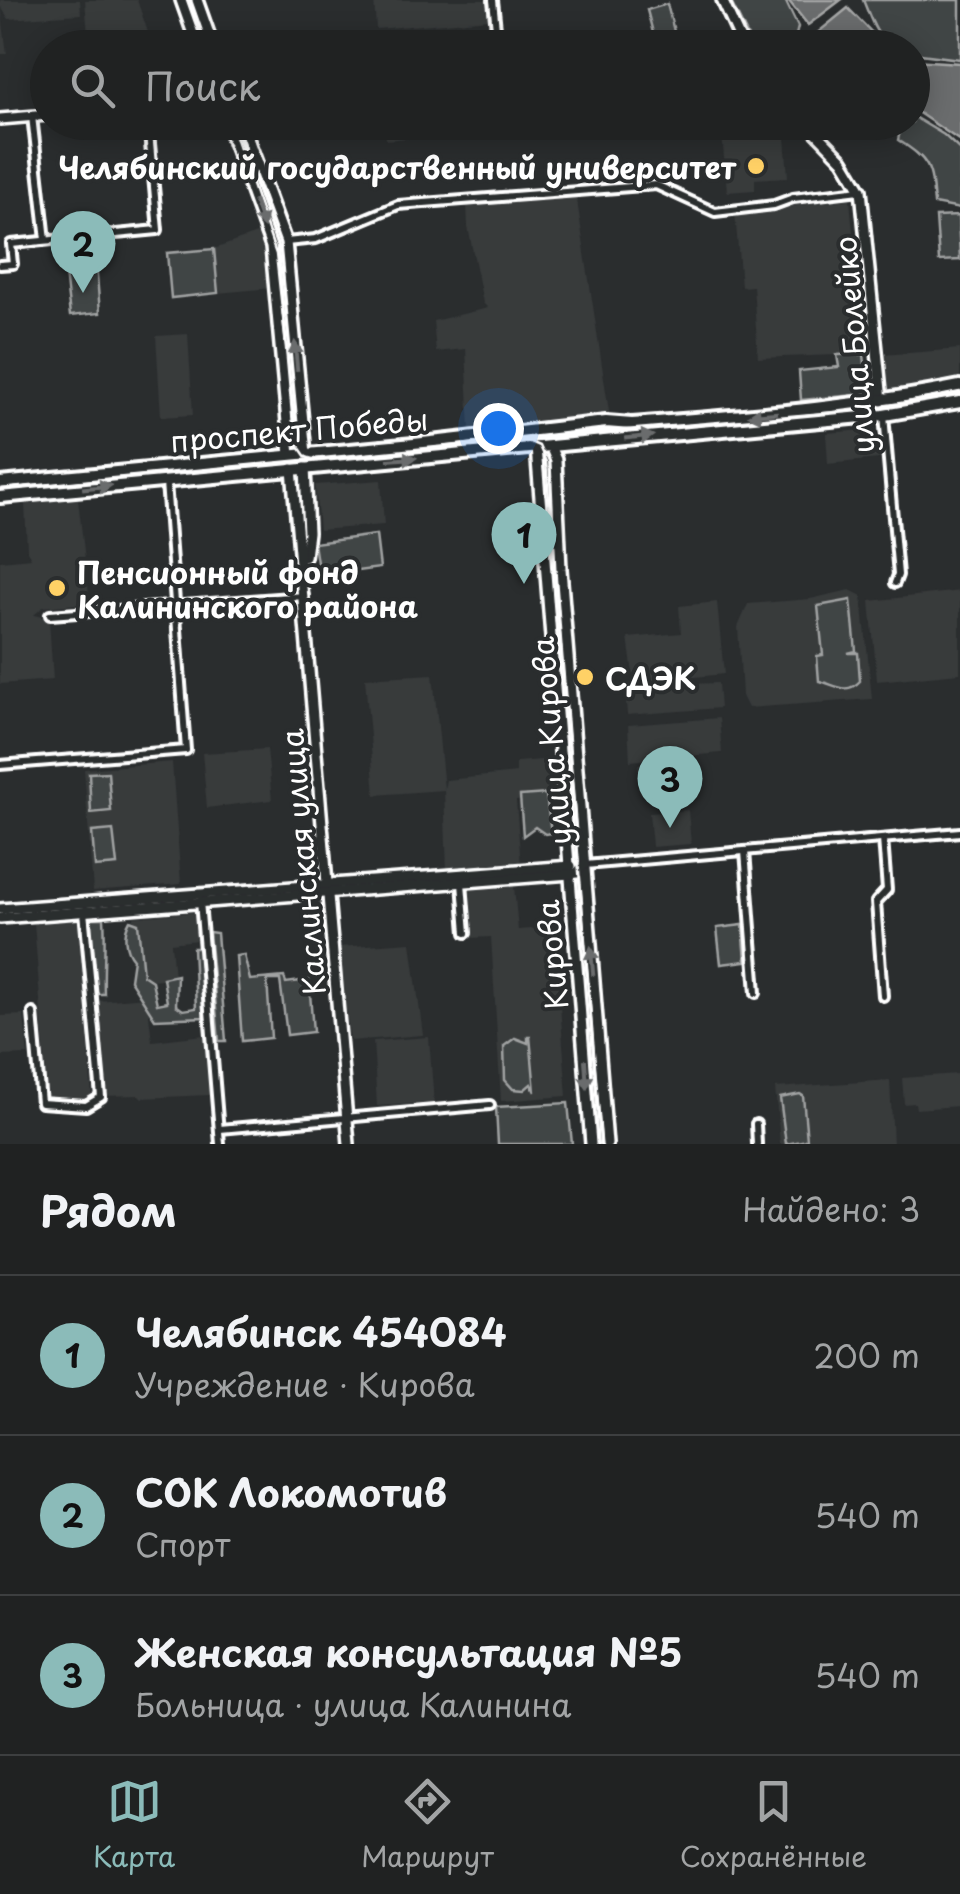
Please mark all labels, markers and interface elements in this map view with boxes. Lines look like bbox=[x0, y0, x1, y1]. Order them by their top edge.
search box bbox=[30, 30, 930, 140]
text: Поиск bbox=[145, 57, 260, 114]
icon: search bbox=[65, 58, 120, 113]
place label: Челябинский государственный университет bbox=[58, 144, 737, 189]
marker: Челябинский государственный университет bbox=[745, 155, 767, 177]
one-way arrow bbox=[252, 200, 267, 230]
pin: 2 bbox=[51, 210, 116, 293]
street label: улица Болейко bbox=[821, 234, 885, 456]
one-way arrow bbox=[288, 340, 304, 372]
street label: проспект Победы bbox=[168, 395, 430, 463]
your location bbox=[473, 403, 524, 454]
one-way arrow bbox=[746, 406, 778, 422]
one-way arrow bbox=[624, 429, 655, 445]
one-way arrow bbox=[387, 451, 418, 467]
one-way arrow bbox=[82, 479, 113, 495]
pin: 1 bbox=[492, 502, 556, 584]
place label: Пенсионный фонд Калининского района bbox=[77, 549, 419, 628]
marker: Пенсионный фонд Калининского района bbox=[46, 577, 68, 599]
street label: улица Кирова bbox=[518, 635, 582, 847]
place label: СДЭК bbox=[605, 655, 696, 700]
marker: СДЭК bbox=[574, 666, 596, 688]
street label: Каслинская улица bbox=[268, 727, 336, 997]
pin: 3 bbox=[638, 746, 702, 828]
street label: Кирова bbox=[524, 898, 578, 1012]
one-way arrow bbox=[583, 945, 599, 977]
one-way arrow bbox=[578, 1058, 594, 1090]
text: Рядом bbox=[40, 1178, 177, 1241]
text: Найдено: 3 bbox=[742, 1185, 920, 1233]
text: Челябинск 454084 bbox=[135, 1303, 507, 1360]
text: 1 bbox=[65, 1331, 80, 1379]
text: 200 m bbox=[813, 1331, 920, 1379]
text: Учреждение · Кирова bbox=[135, 1360, 475, 1408]
text: СОК Локомотив bbox=[135, 1463, 447, 1520]
text: 2 bbox=[61, 1491, 84, 1539]
text: 540 m bbox=[815, 1491, 920, 1539]
text: Спорт bbox=[135, 1520, 230, 1568]
text: Женская консультация №5 bbox=[135, 1623, 683, 1680]
text: 3 bbox=[62, 1651, 83, 1699]
text: 540 m bbox=[815, 1651, 920, 1699]
text: Больница · улица Калинина bbox=[135, 1680, 571, 1728]
tab: Карта bbox=[93, 1774, 175, 1877]
tab: Маршрут bbox=[361, 1774, 494, 1877]
tab: Сохранённые bbox=[680, 1774, 867, 1877]

